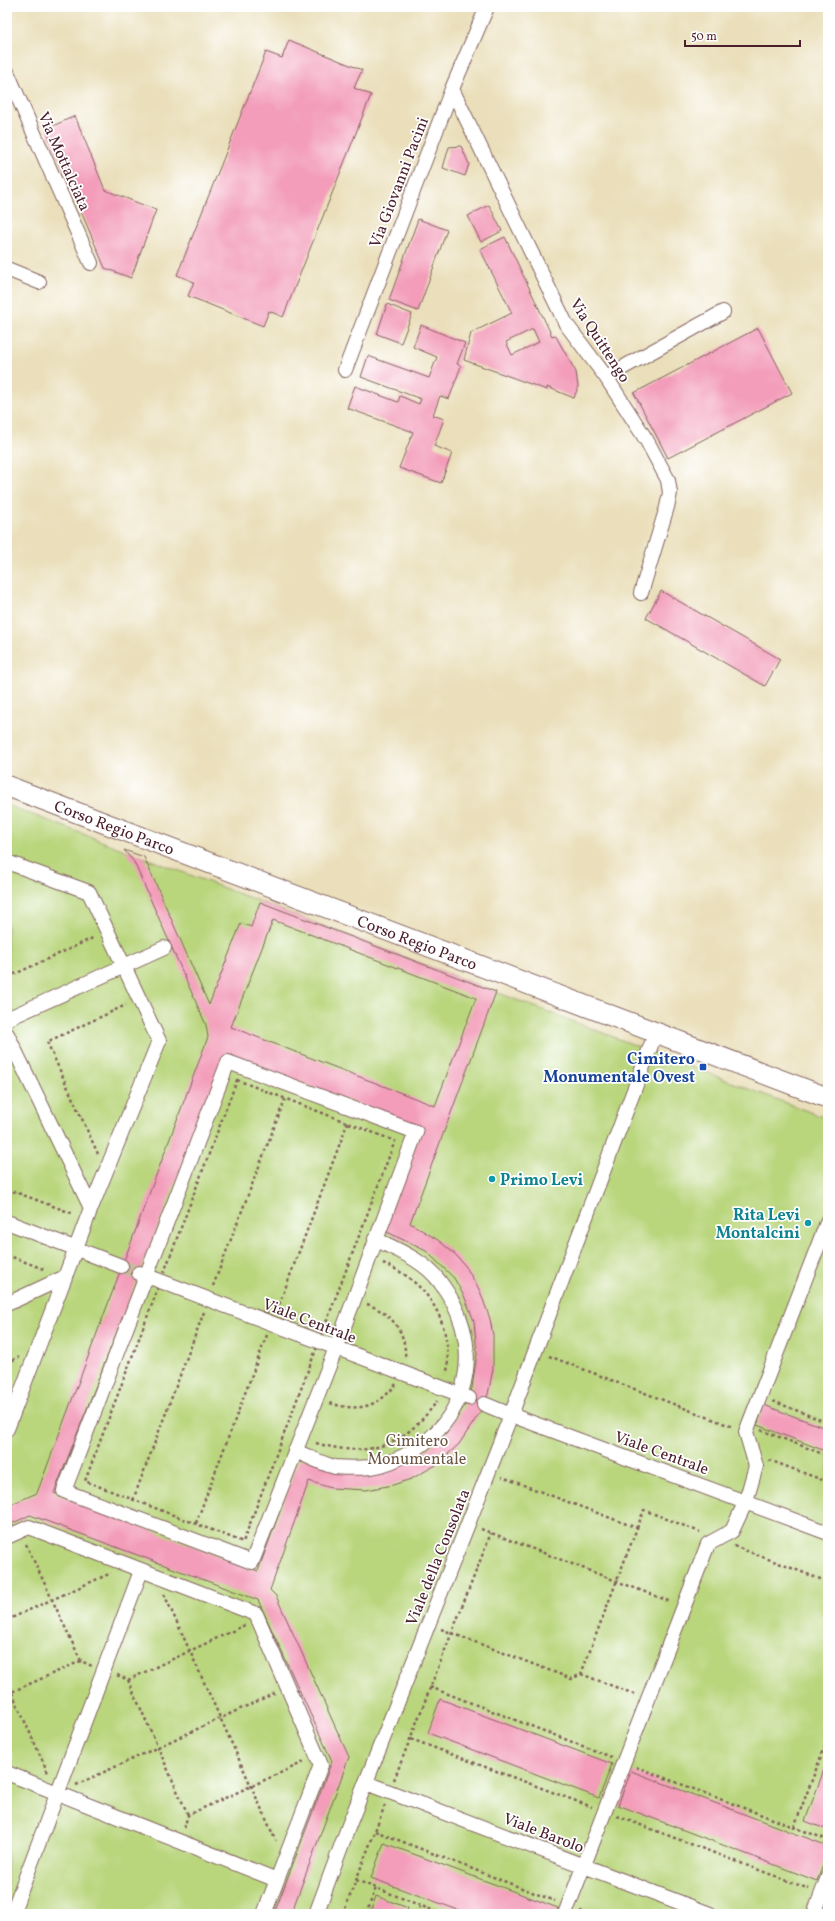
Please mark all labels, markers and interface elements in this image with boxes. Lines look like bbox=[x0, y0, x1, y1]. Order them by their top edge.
scale bar bbox=[685, 22, 800, 48]
text: 50 m bbox=[691, 29, 717, 45]
street label: Via Mottalciata bbox=[31, 109, 95, 215]
street label: Via Giovanni Pacini bbox=[365, 114, 435, 251]
street label: Via Quittengo bbox=[564, 295, 635, 388]
street label: Corso Regio Parco bbox=[51, 796, 177, 862]
street label: Corso Regio Parco bbox=[353, 911, 480, 977]
place label: Cimitero Monumentale Ovest bbox=[543, 1049, 695, 1089]
marker: Cimitero Monumentale Ovest bbox=[698, 1062, 708, 1072]
place label: Primo Levi bbox=[500, 1170, 584, 1192]
marker: Primo Levi bbox=[487, 1174, 497, 1184]
place label: Rita Levi Montalcini bbox=[716, 1205, 800, 1245]
marker: Rita Levi Montalcini bbox=[803, 1218, 813, 1228]
street label: Viale Centrale bbox=[259, 1294, 359, 1350]
street label: Viale Centrale bbox=[611, 1427, 711, 1481]
park label: Cimitero Monumentale bbox=[368, 1431, 466, 1471]
street label: Viale della Consolata bbox=[401, 1486, 476, 1629]
street label: Viale Barolo bbox=[500, 1808, 587, 1859]

